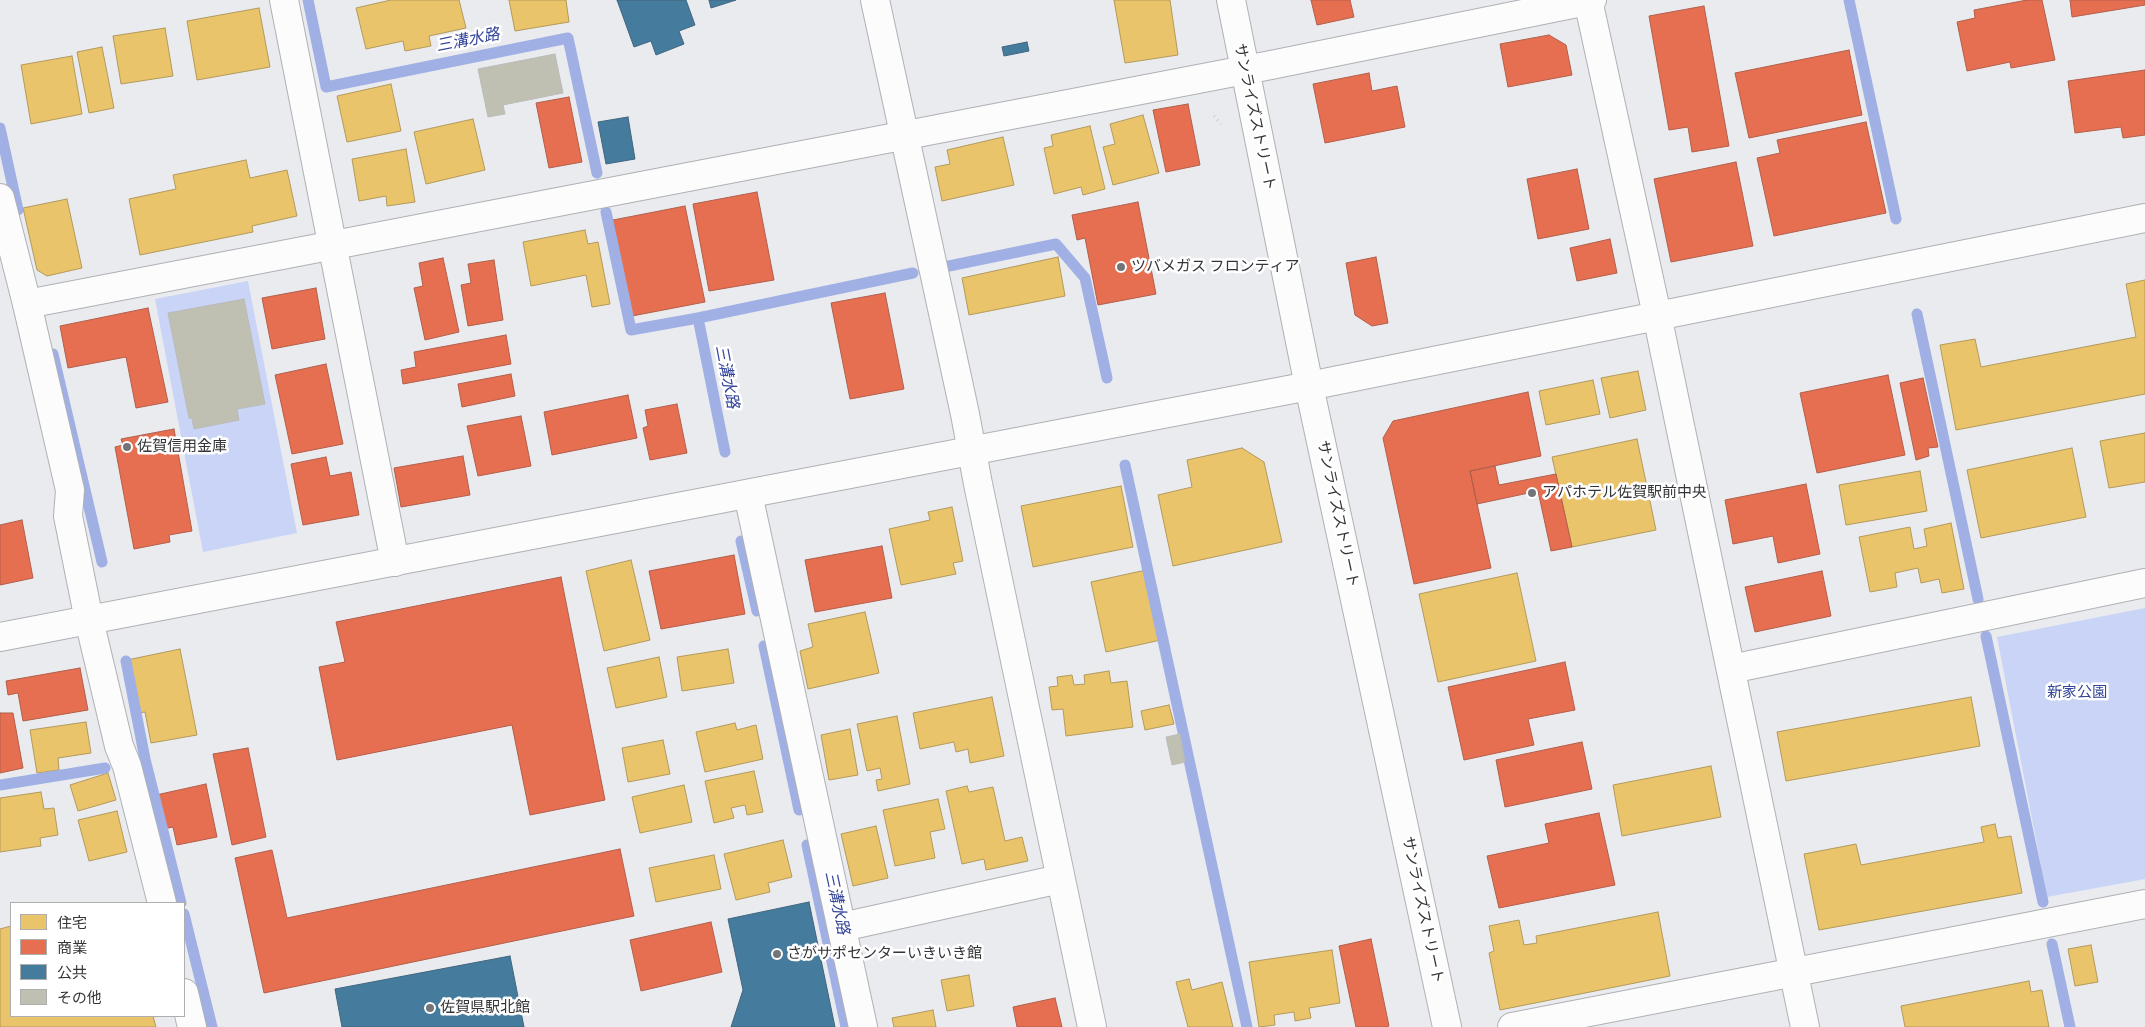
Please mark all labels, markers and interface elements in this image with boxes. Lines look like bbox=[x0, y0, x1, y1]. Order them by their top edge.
water label: 三溝水路 bbox=[435, 25, 501, 57]
street label: サンライズストリート bbox=[1230, 42, 1278, 192]
place label: ツバメガス フロンティア bbox=[1131, 258, 1299, 276]
marker: ツバメガス フロンティア bbox=[1115, 261, 1127, 273]
water label: 三溝水路 bbox=[710, 344, 742, 410]
place label: 佐賀信用金庫 bbox=[137, 438, 227, 456]
street label: サンライズストリート bbox=[1313, 439, 1361, 589]
marker: 佐賀信用金庫 bbox=[121, 441, 133, 453]
place label: アパホテル佐賀駅前中央 bbox=[1542, 484, 1707, 502]
marker: アパホテル佐賀駅前中央 bbox=[1526, 487, 1538, 499]
park label: 新家公園 bbox=[2047, 684, 2107, 702]
street label: サンライズストリート bbox=[1398, 835, 1446, 985]
water label: 三溝水路 bbox=[820, 870, 852, 936]
legend bbox=[10, 902, 185, 1017]
text: 住宅 bbox=[57, 914, 87, 932]
text: 商業 bbox=[57, 939, 87, 957]
place label: さがサポセンターいきいき館 bbox=[787, 945, 982, 963]
marker: さがサポセンターいきいき館 bbox=[771, 948, 783, 960]
text: 公共 bbox=[57, 964, 87, 982]
text: その他 bbox=[57, 989, 102, 1007]
place label: 佐賀県駅北館 bbox=[440, 999, 530, 1017]
marker: 佐賀県駅北館 bbox=[424, 1002, 436, 1014]

